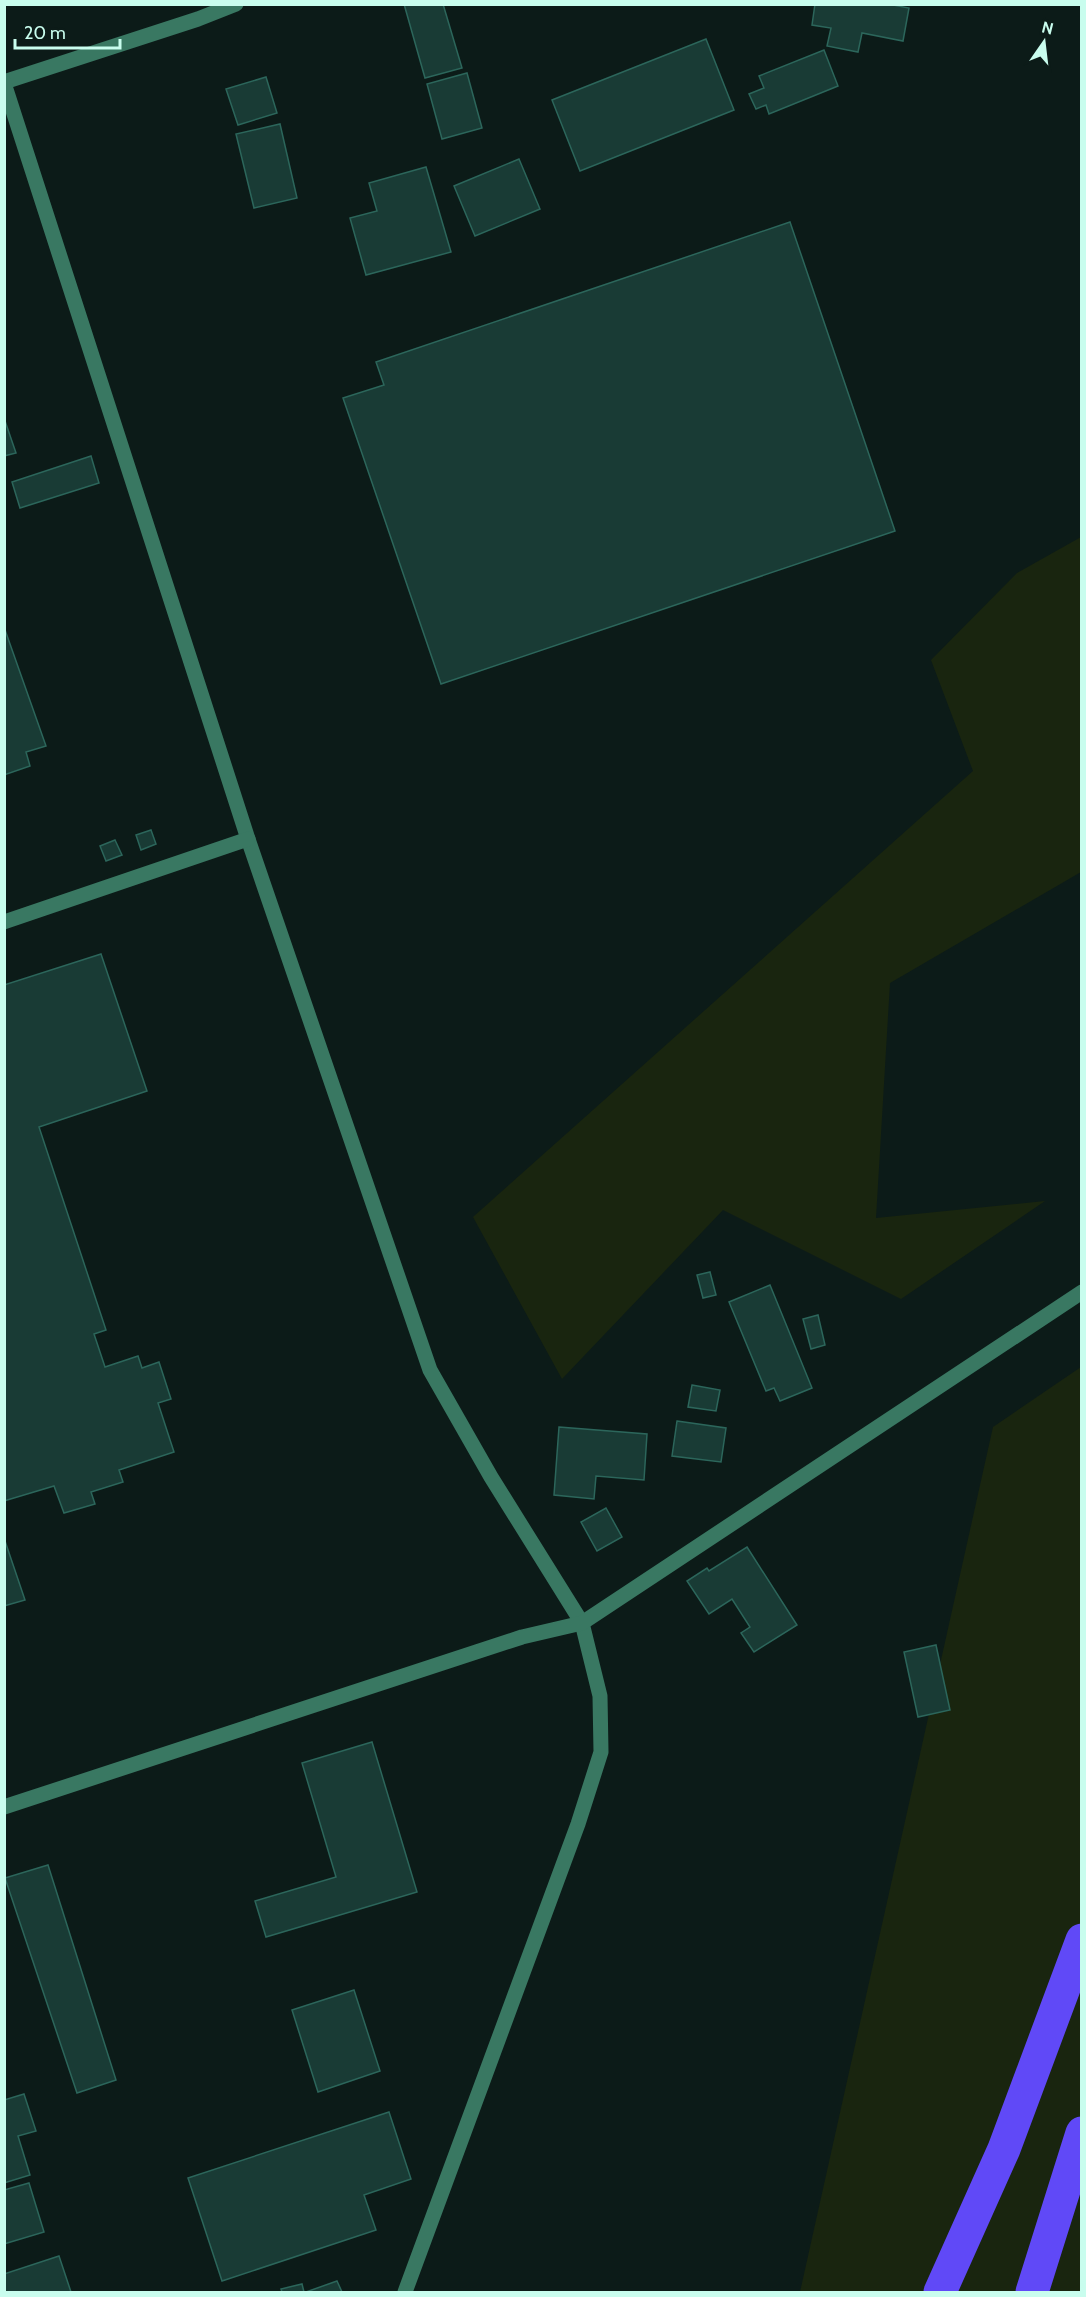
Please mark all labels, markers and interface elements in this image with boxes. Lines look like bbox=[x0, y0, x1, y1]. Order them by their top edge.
scale bar bbox=[15, 12, 120, 50]
north arrow bbox=[1014, 12, 1074, 72]
text: N bbox=[1040, 17, 1055, 39]
text: 20 m bbox=[24, 22, 66, 44]

